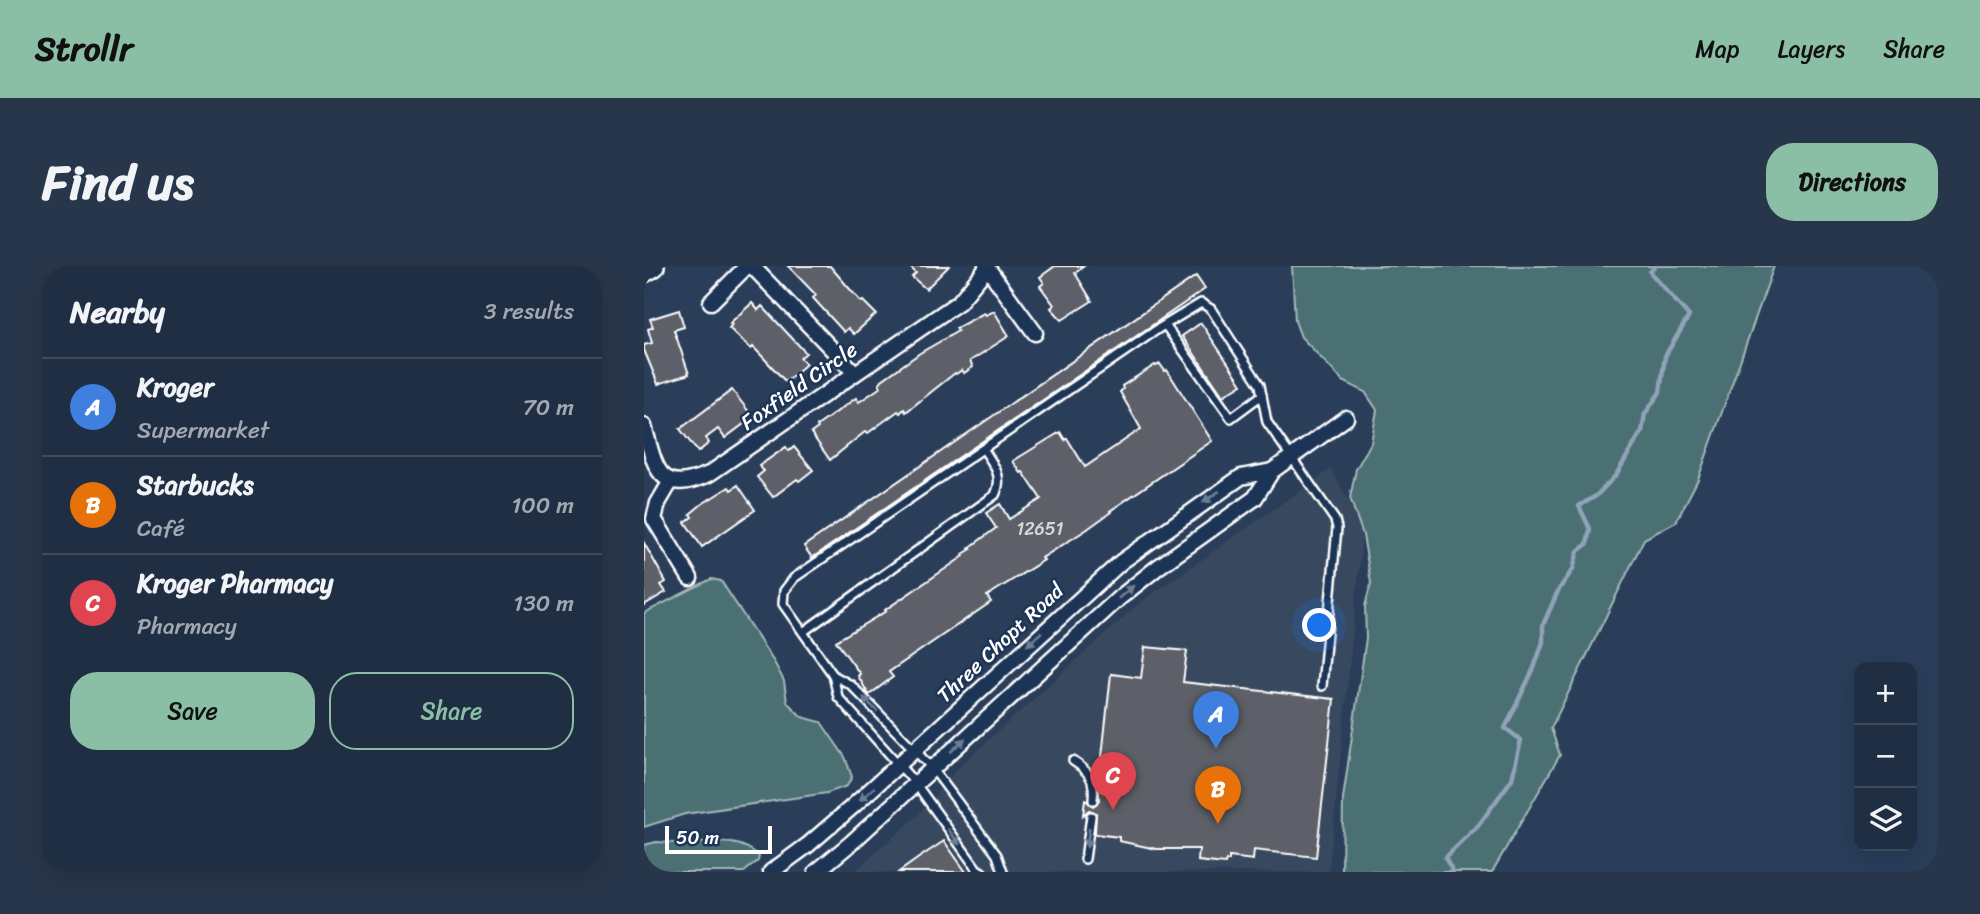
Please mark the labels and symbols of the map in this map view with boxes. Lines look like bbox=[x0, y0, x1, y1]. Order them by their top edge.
street label: Foxfield Circle bbox=[732, 331, 866, 441]
one-way arrow bbox=[1202, 490, 1220, 504]
house number: 12651 bbox=[1016, 513, 1064, 545]
street label: Three Chopt Road bbox=[927, 572, 1074, 713]
one-way arrow bbox=[1118, 585, 1135, 600]
your location bbox=[1302, 608, 1336, 642]
one-way arrow bbox=[1026, 631, 1043, 647]
pin: A bbox=[1193, 691, 1239, 749]
one-way arrow bbox=[862, 697, 879, 713]
one-way arrow bbox=[949, 737, 967, 753]
pin: C bbox=[1090, 752, 1136, 810]
pin: B bbox=[1195, 766, 1241, 824]
one-way arrow bbox=[858, 786, 876, 802]
scale bar bbox=[665, 823, 772, 855]
one-way arrow bbox=[1083, 827, 1094, 849]
one-way arrow bbox=[947, 828, 961, 846]

